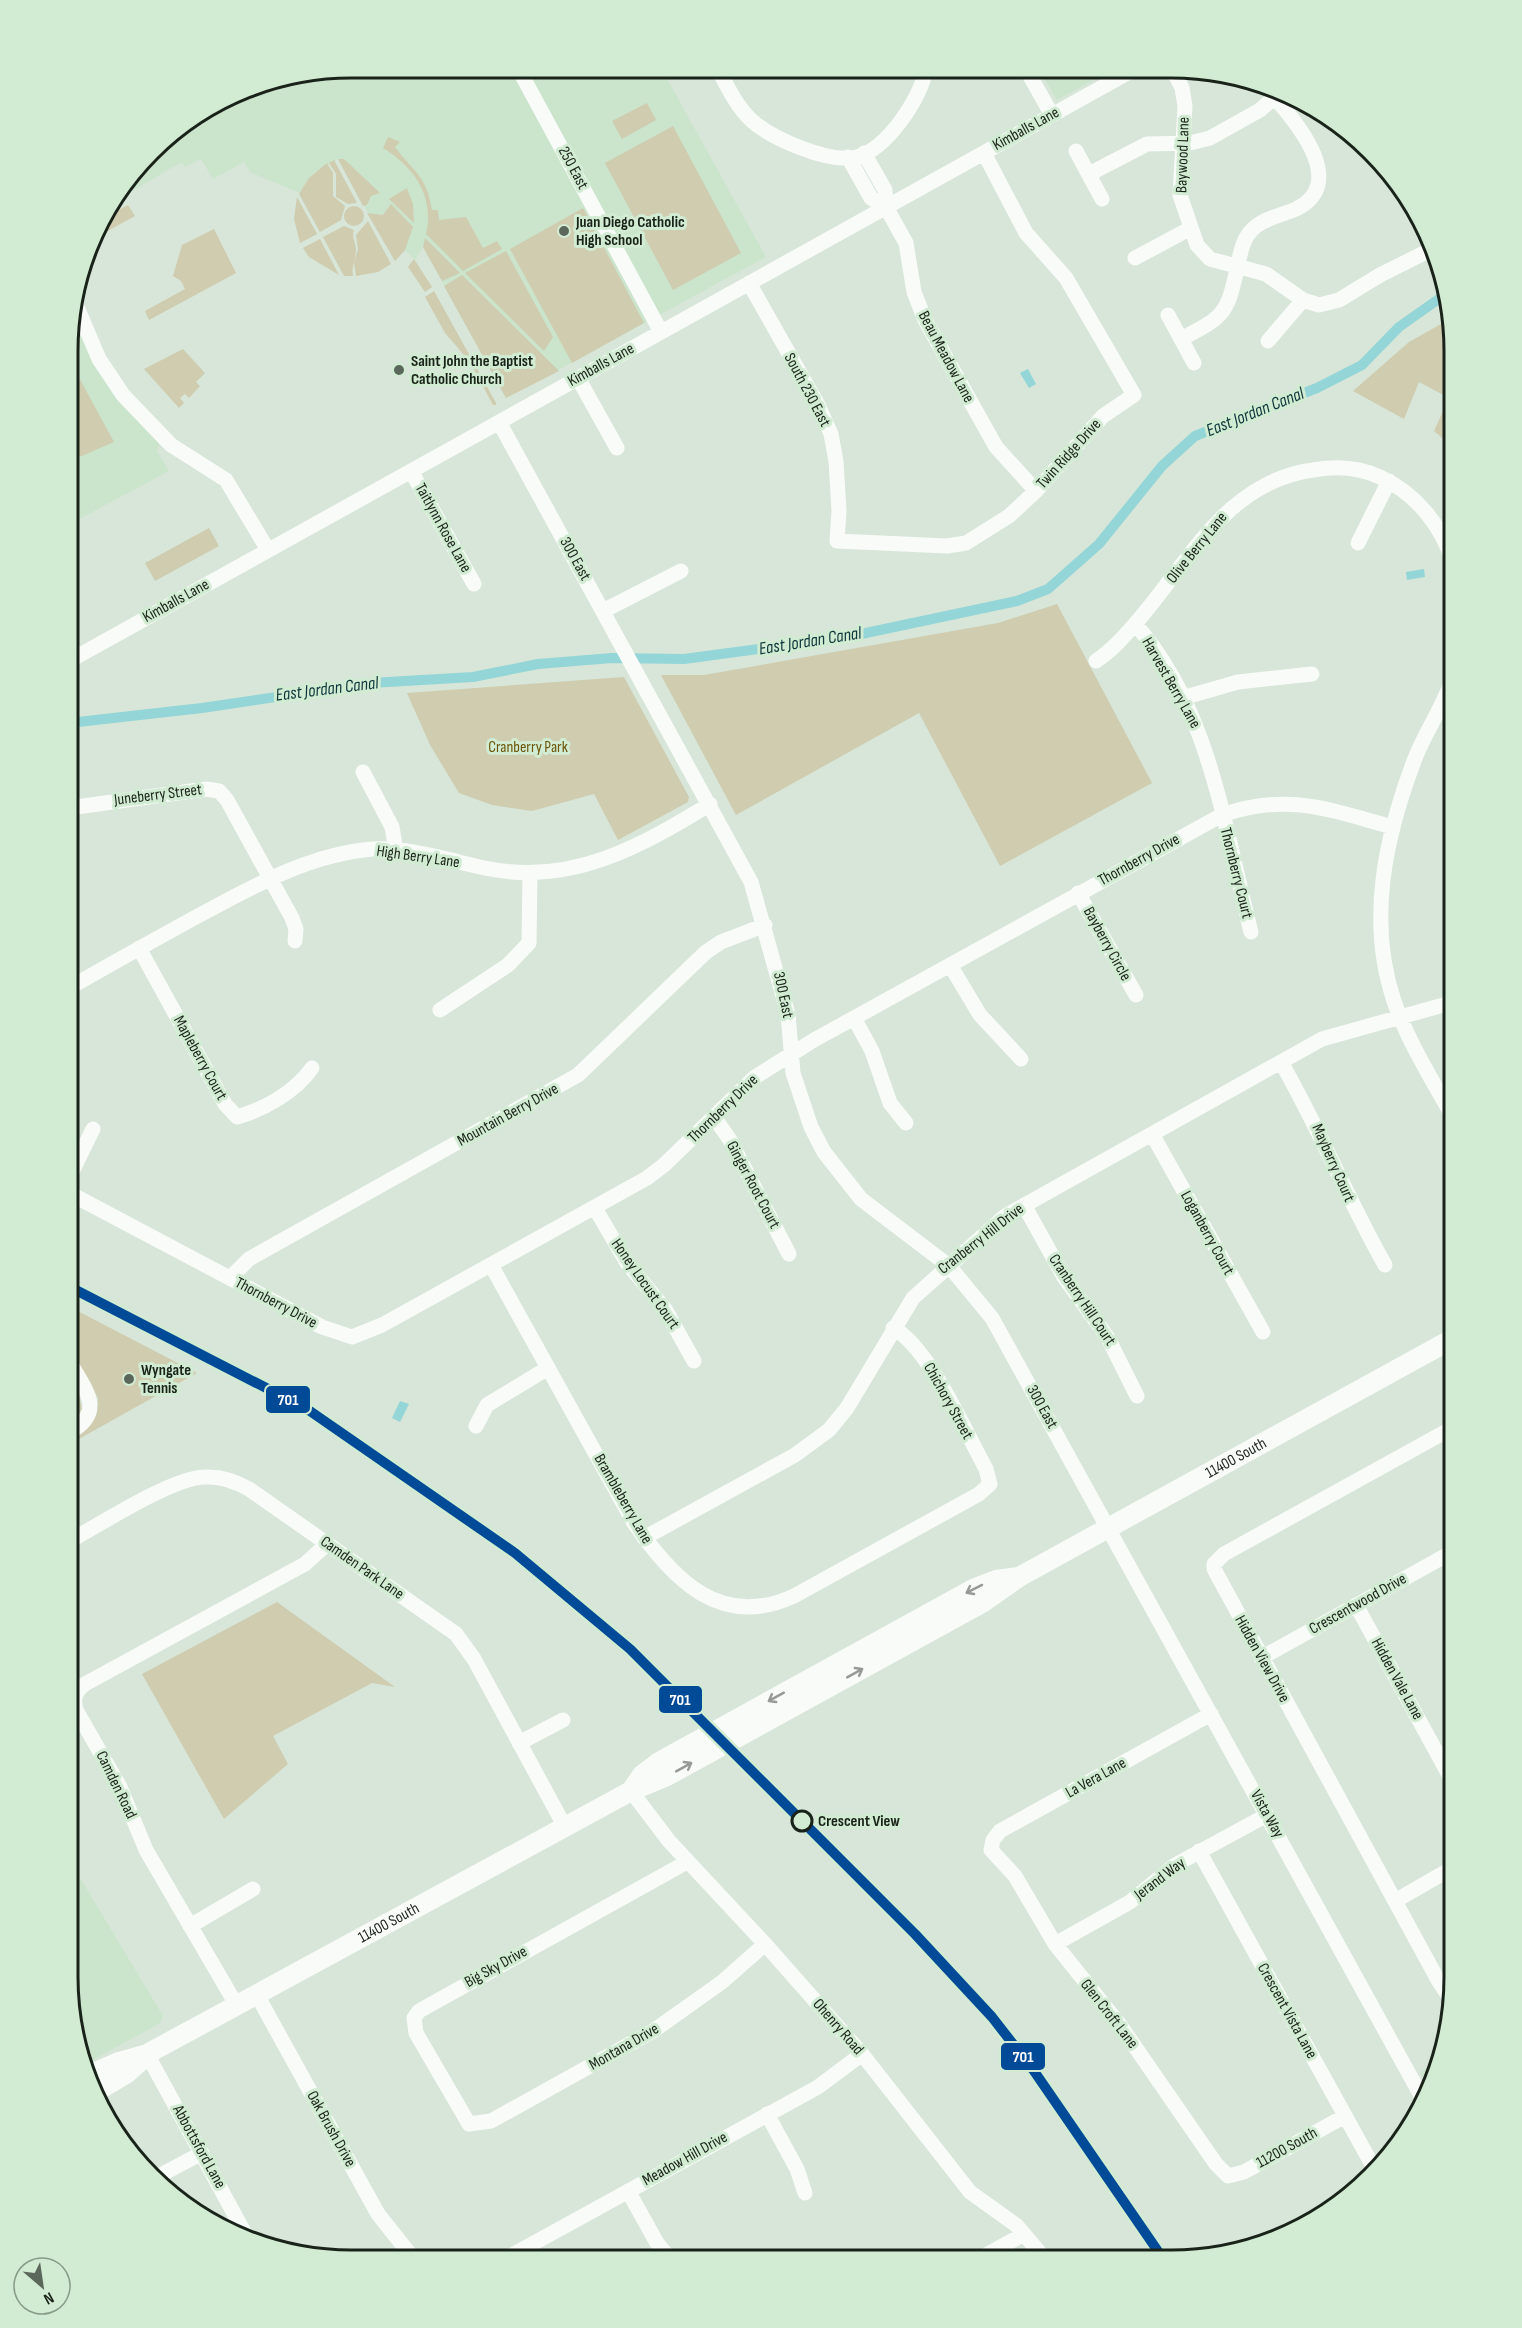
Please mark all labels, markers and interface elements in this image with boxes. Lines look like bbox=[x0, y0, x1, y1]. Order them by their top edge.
street label: Kimballs Lane bbox=[990, 103, 1062, 155]
street label: Baywood Lane bbox=[1172, 117, 1194, 193]
street label: 250 East bbox=[554, 143, 592, 193]
place label: Juan Diego Catholic High School bbox=[575, 213, 685, 250]
marker: Juan Diego Catholic High School bbox=[557, 224, 571, 238]
street label: Beau Meadow Lane bbox=[914, 308, 978, 406]
street label: Kimballs Lane bbox=[565, 339, 637, 391]
street label: South 230 East bbox=[780, 350, 834, 430]
place label: Saint John the Baptist Catholic Church bbox=[411, 352, 533, 389]
marker: Saint John the Baptist Catholic Church bbox=[392, 363, 406, 377]
water label: East Jordan Canal bbox=[1203, 383, 1308, 441]
street label: Twin Ridge Drive bbox=[1033, 415, 1105, 493]
street label: Taitlynn Rose Lane bbox=[411, 480, 475, 576]
street label: Olive Berry Lane bbox=[1163, 509, 1231, 587]
street label: 300 East bbox=[555, 534, 595, 584]
street label: Kimballs Lane bbox=[140, 575, 212, 627]
water label: East Jordan Canal bbox=[757, 622, 864, 659]
street label: Harvest Berry Lane bbox=[1137, 634, 1205, 732]
water label: East Jordan Canal bbox=[274, 672, 380, 706]
park label: Cranberry Park bbox=[488, 738, 568, 757]
street label: Juneberry Street bbox=[112, 780, 203, 810]
street label: Thornberry Court bbox=[1216, 826, 1256, 921]
street label: Thornberry Drive bbox=[1095, 830, 1183, 890]
street label: High Berry Lane bbox=[375, 842, 461, 872]
street label: Bayberry Circle bbox=[1079, 904, 1135, 984]
street label: 300 East bbox=[769, 970, 797, 1020]
street label: Mapleberry Court bbox=[169, 1013, 231, 1104]
street label: Thornberry Drive bbox=[684, 1071, 762, 1147]
street label: Mountain Berry Drive bbox=[454, 1079, 562, 1151]
street label: Mayberry Court bbox=[1307, 1121, 1359, 1205]
street label: Ginger Root Court bbox=[722, 1138, 784, 1232]
street label: Loganberry Court bbox=[1176, 1188, 1238, 1278]
street label: Cranberry Hill Drive bbox=[934, 1200, 1028, 1278]
street label: Honey Locust Court bbox=[607, 1235, 683, 1333]
street label: Cranberry Hill Court bbox=[1044, 1251, 1120, 1349]
street label: Thornberry Drive bbox=[232, 1273, 320, 1333]
street label: Chichory Street bbox=[919, 1359, 977, 1443]
place label: Wyngate Tennis bbox=[141, 1361, 191, 1398]
marker: Wyngate Tennis bbox=[122, 1372, 136, 1386]
street label: 300 East bbox=[1022, 1382, 1062, 1432]
line badge: 701 bbox=[265, 1385, 311, 1414]
text: 701 bbox=[278, 1391, 299, 1410]
street label: 11400 South bbox=[1202, 1433, 1270, 1482]
street label: Brambleberry Lane bbox=[590, 1451, 656, 1547]
street label: Camden Park Lane bbox=[317, 1532, 407, 1604]
street label: Crescentwood Drive bbox=[1306, 1569, 1410, 1639]
one-way arrow bbox=[966, 1583, 984, 1595]
street label: Hidden View Drive bbox=[1230, 1612, 1294, 1706]
street label: Hidden Vale Lane bbox=[1367, 1635, 1427, 1723]
one-way arrow bbox=[846, 1667, 863, 1679]
line badge: 701 bbox=[658, 1685, 703, 1714]
text: 701 bbox=[670, 1691, 691, 1710]
one-way arrow bbox=[768, 1692, 785, 1704]
street label: Camden Road bbox=[91, 1748, 141, 1822]
street label: La Vera Lane bbox=[1062, 1754, 1130, 1802]
one-way arrow bbox=[675, 1761, 692, 1773]
street label: Vista Way bbox=[1246, 1787, 1288, 1841]
marker: Crescent View bbox=[791, 1810, 813, 1832]
place label: Crescent View bbox=[818, 1812, 900, 1831]
street label: Jerand Way bbox=[1130, 1854, 1189, 1905]
street label: 11400 South bbox=[355, 1898, 422, 1947]
street label: Big Sky Drive bbox=[461, 1942, 531, 1992]
street label: Crescent Vista Lane bbox=[1253, 1960, 1321, 2062]
street label: Glen Croft Lane bbox=[1076, 1976, 1142, 2052]
street label: Ohenry Road bbox=[808, 1995, 868, 2059]
street label: Montana Drive bbox=[586, 2019, 662, 2075]
line badge: 701 bbox=[1000, 2042, 1046, 2071]
text: 701 bbox=[1013, 2048, 1034, 2067]
street label: Oak Brush Drive bbox=[302, 2088, 360, 2170]
street label: Abbottsford Lane bbox=[168, 2101, 230, 2192]
street label: 11200 South bbox=[1253, 2124, 1321, 2172]
street label: Meadow Hill Drive bbox=[639, 2128, 731, 2190]
north arrow bbox=[12, 2256, 72, 2316]
text: N bbox=[40, 2287, 57, 2308]

